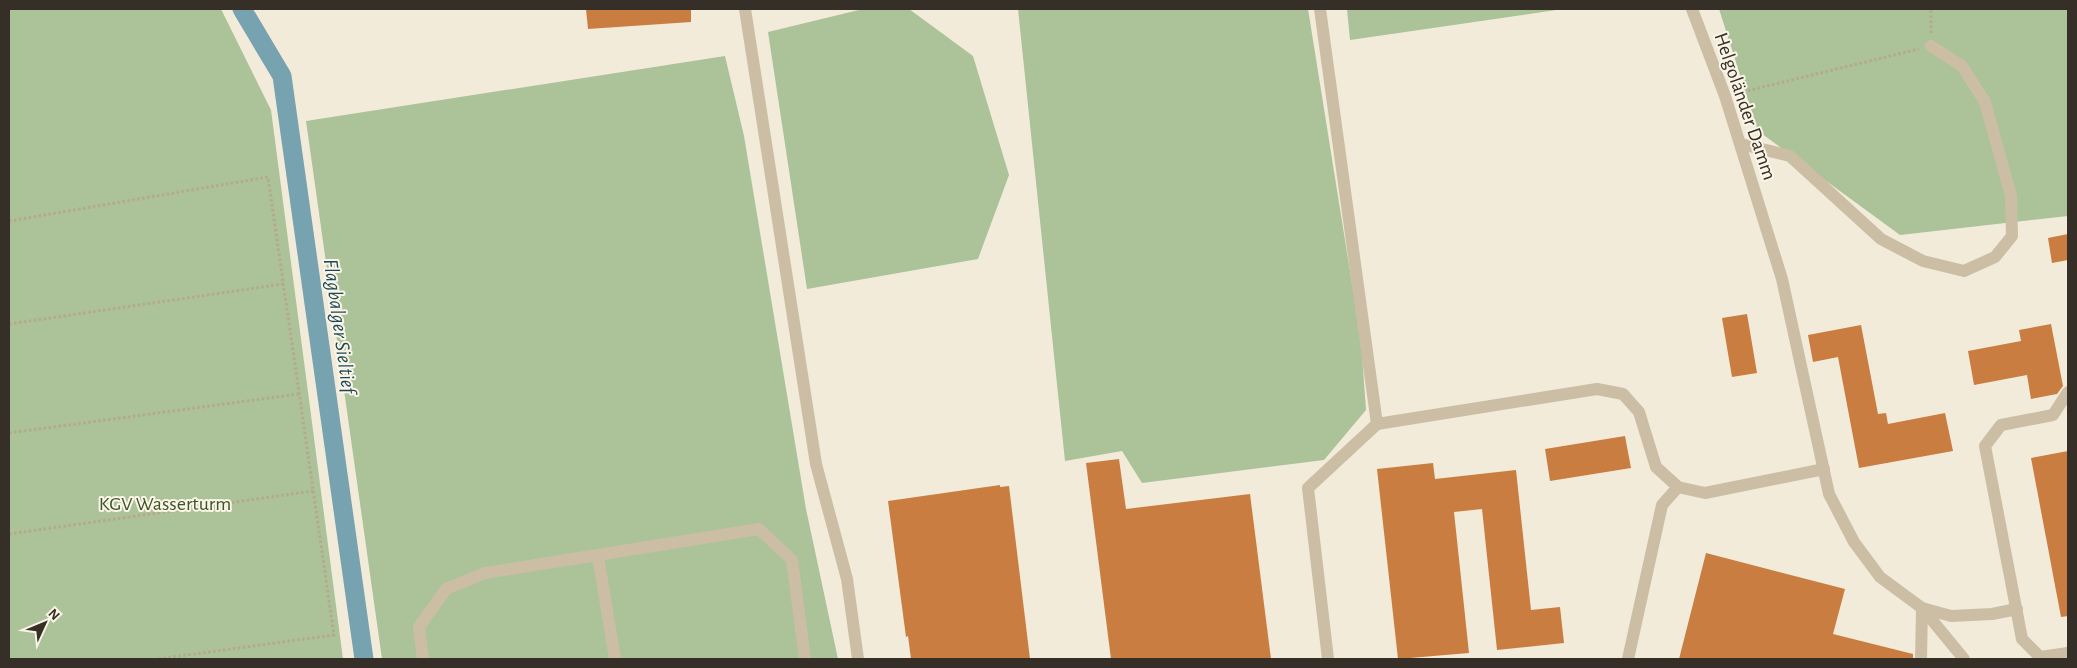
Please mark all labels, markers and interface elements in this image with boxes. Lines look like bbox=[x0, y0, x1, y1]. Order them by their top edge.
street label: Helgoländer Damm bbox=[1710, 30, 1780, 183]
water label: Flagbalger Sieltief bbox=[320, 257, 360, 398]
park label: KGV Wasserturm bbox=[99, 494, 231, 514]
north arrow bbox=[20, 598, 70, 648]
text: N bbox=[45, 606, 62, 623]

